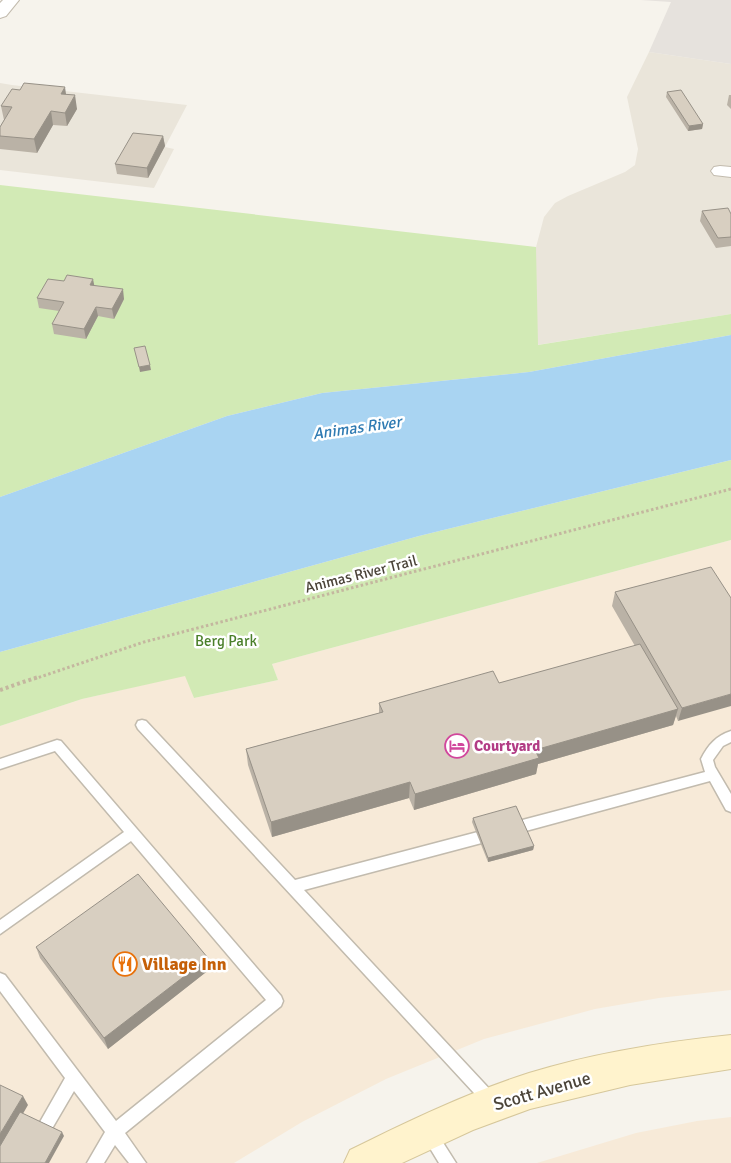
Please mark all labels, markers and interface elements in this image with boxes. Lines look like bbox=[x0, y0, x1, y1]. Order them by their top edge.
water label: Animas River bbox=[312, 412, 405, 444]
street label: Animas River Trail bbox=[303, 551, 419, 597]
park label: Berg Park bbox=[195, 632, 257, 650]
hotel icon: Courtyard bbox=[444, 733, 470, 759]
place label: Courtyard bbox=[474, 737, 540, 755]
restaurant icon: Village Inn bbox=[112, 951, 138, 977]
place label: Village Inn bbox=[142, 953, 227, 975]
street label: Scott Avenue bbox=[491, 1067, 593, 1115]

